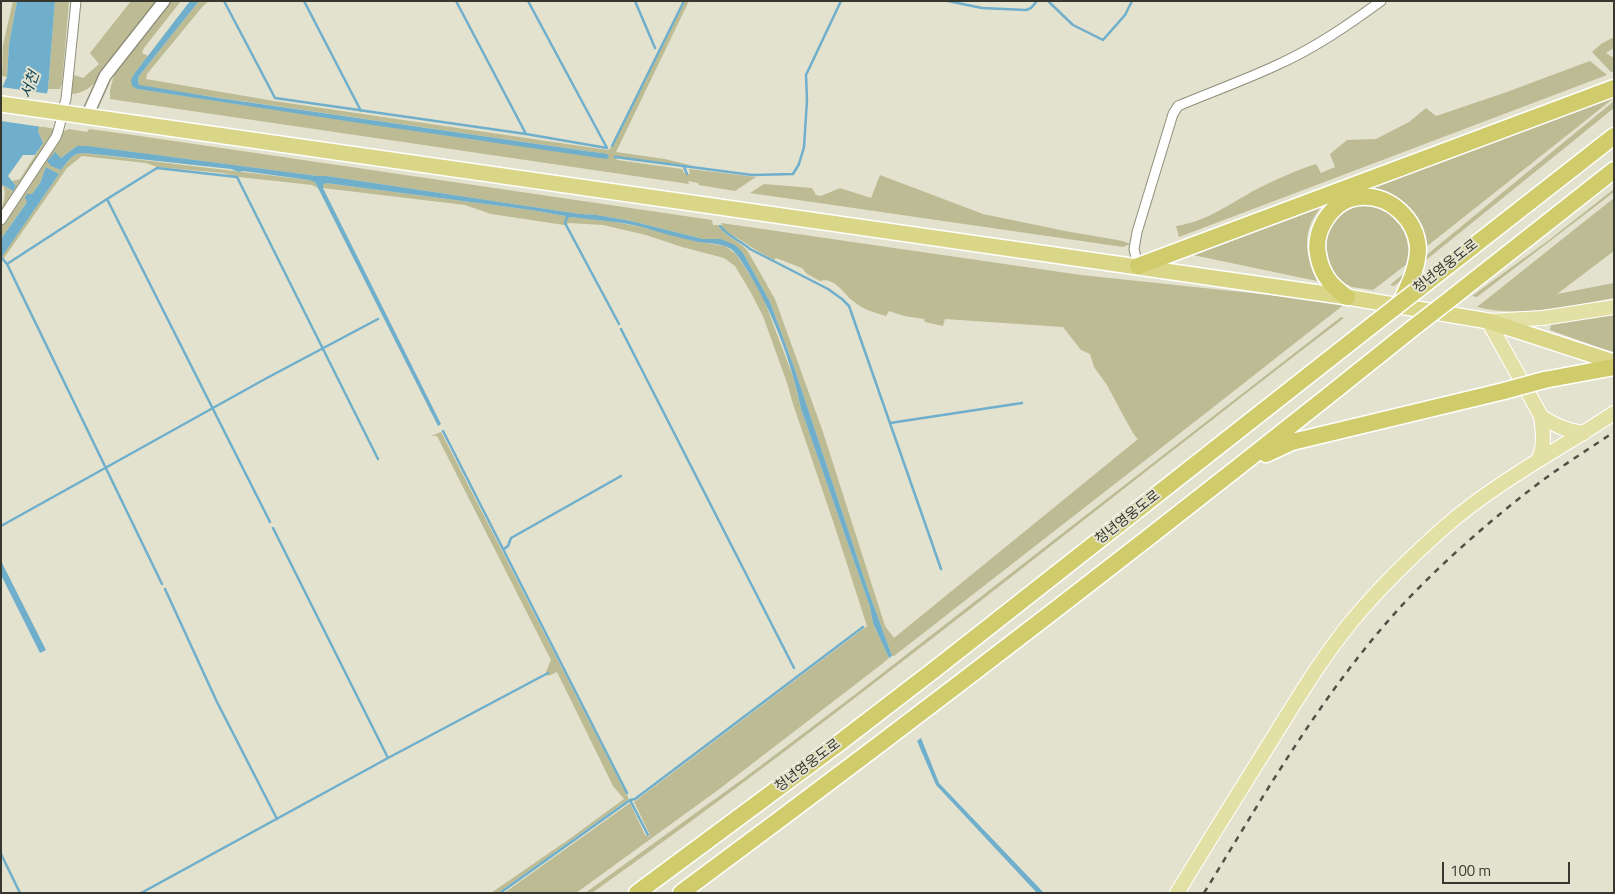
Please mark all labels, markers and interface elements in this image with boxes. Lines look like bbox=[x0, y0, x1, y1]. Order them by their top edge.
water label: 서천 bbox=[18, 69, 44, 101]
street label: 청년영웅도로 bbox=[1410, 237, 1482, 297]
street label: 청년영웅도로 bbox=[1092, 488, 1164, 548]
street label: 청년영웅도로 bbox=[772, 736, 844, 796]
scale bar bbox=[1445, 852, 1572, 884]
text: 100 m bbox=[1450, 859, 1491, 882]

